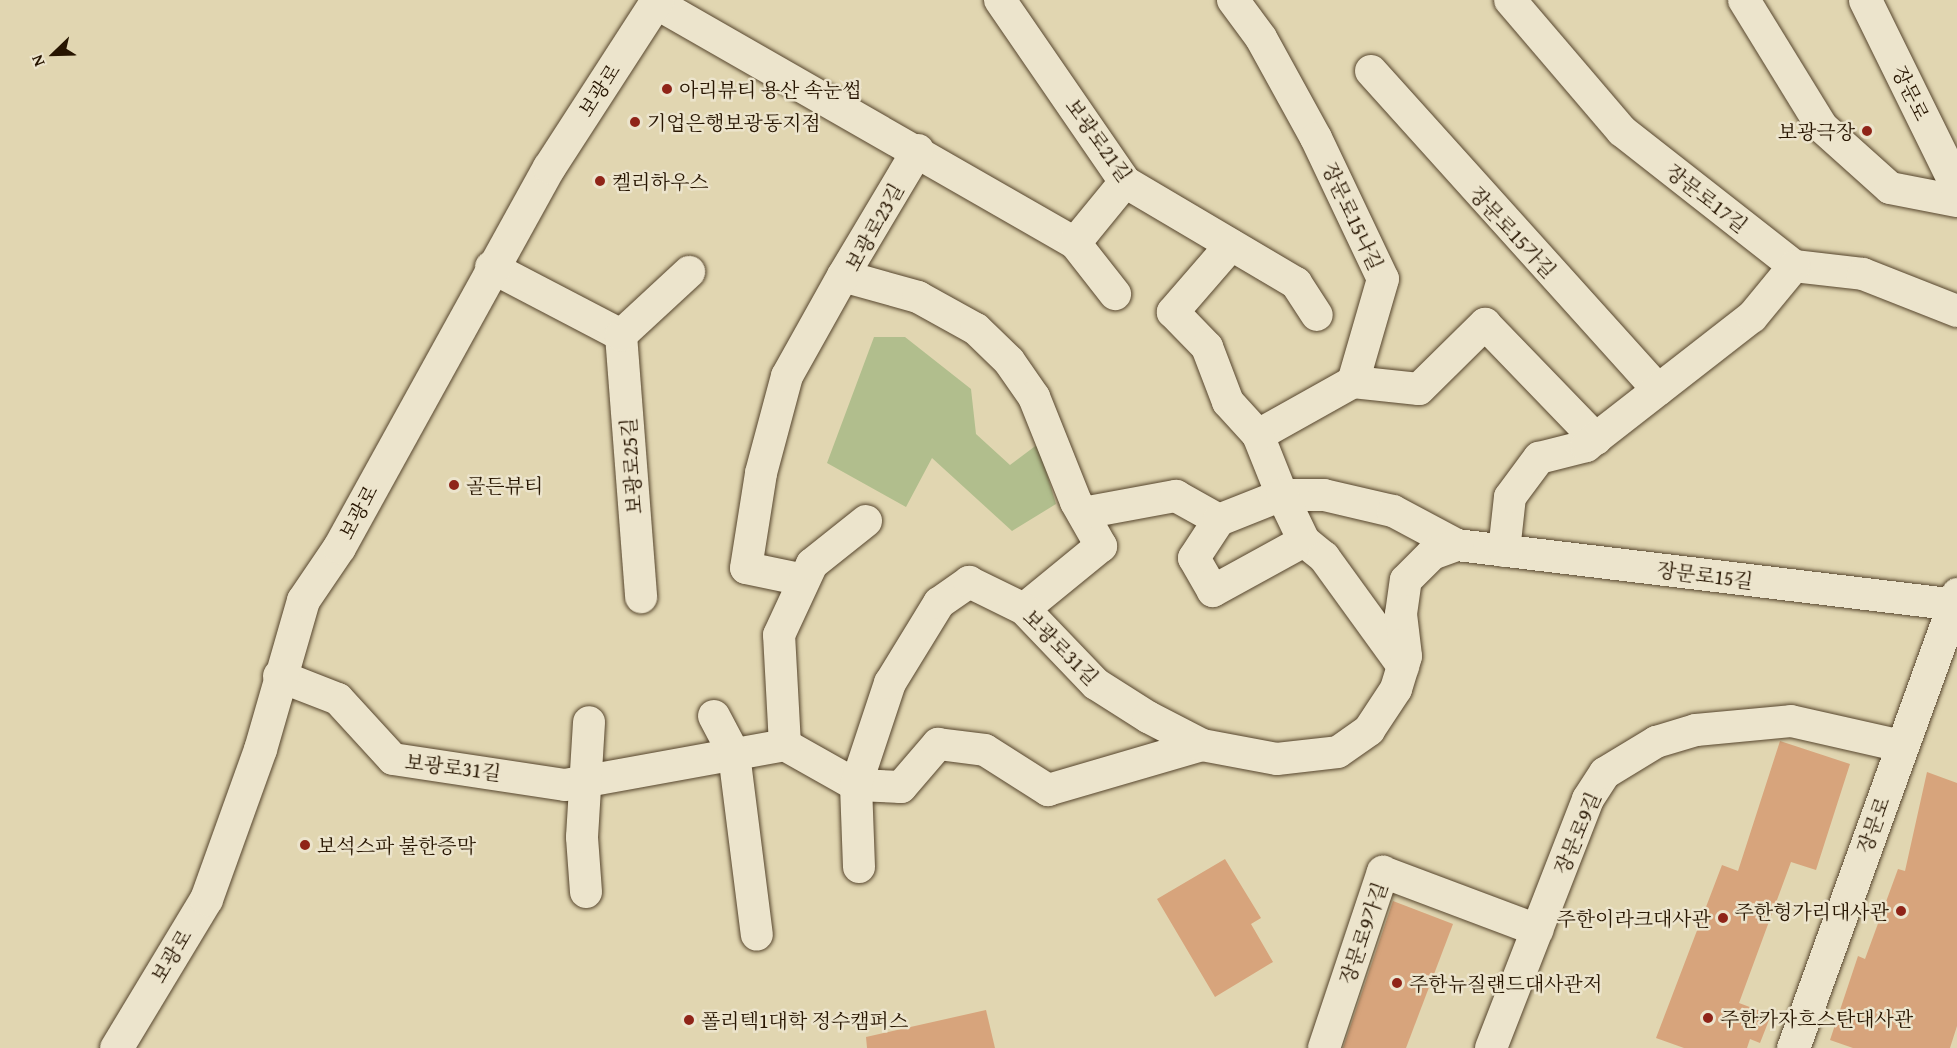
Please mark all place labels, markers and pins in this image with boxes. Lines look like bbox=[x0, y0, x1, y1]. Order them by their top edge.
place label: 아리뷰티 용산 속눈썹 bbox=[679, 77, 862, 101]
marker: 아리뷰티 용산 속눈썹 bbox=[660, 82, 674, 96]
place label: 기업은행보광동지점 bbox=[647, 110, 821, 134]
marker: 기업은행보광동지점 bbox=[628, 115, 642, 129]
place label: 보광극장 bbox=[1778, 119, 1855, 143]
marker: 보광극장 bbox=[1860, 124, 1874, 138]
place label: 켈리하우스 bbox=[612, 169, 709, 193]
marker: 켈리하우스 bbox=[593, 174, 607, 188]
place label: 골든뷰티 bbox=[466, 473, 543, 497]
marker: 골든뷰티 bbox=[447, 478, 461, 492]
place label: 보석스파 불한증막 bbox=[317, 833, 476, 857]
marker: 보석스파 불한증막 bbox=[298, 838, 312, 852]
place label: 주한헝가리대사관 bbox=[1734, 899, 1889, 923]
marker: 주한헝가리대사관 bbox=[1894, 904, 1908, 918]
place label: 주한이라크대사관 bbox=[1556, 906, 1711, 930]
marker: 주한이라크대사관 bbox=[1716, 911, 1730, 925]
place label: 주한뉴질랜드대사관저 bbox=[1409, 971, 1602, 995]
marker: 주한뉴질랜드대사관저 bbox=[1390, 976, 1404, 990]
place label: 주한카자흐스탄대사관 bbox=[1720, 1006, 1913, 1030]
place label: 폴리텍1대학 정수캠퍼스 bbox=[701, 1008, 908, 1032]
marker: 주한카자흐스탄대사관 bbox=[1701, 1011, 1715, 1025]
marker: 폴리텍1대학 정수캠퍼스 bbox=[682, 1013, 696, 1027]

